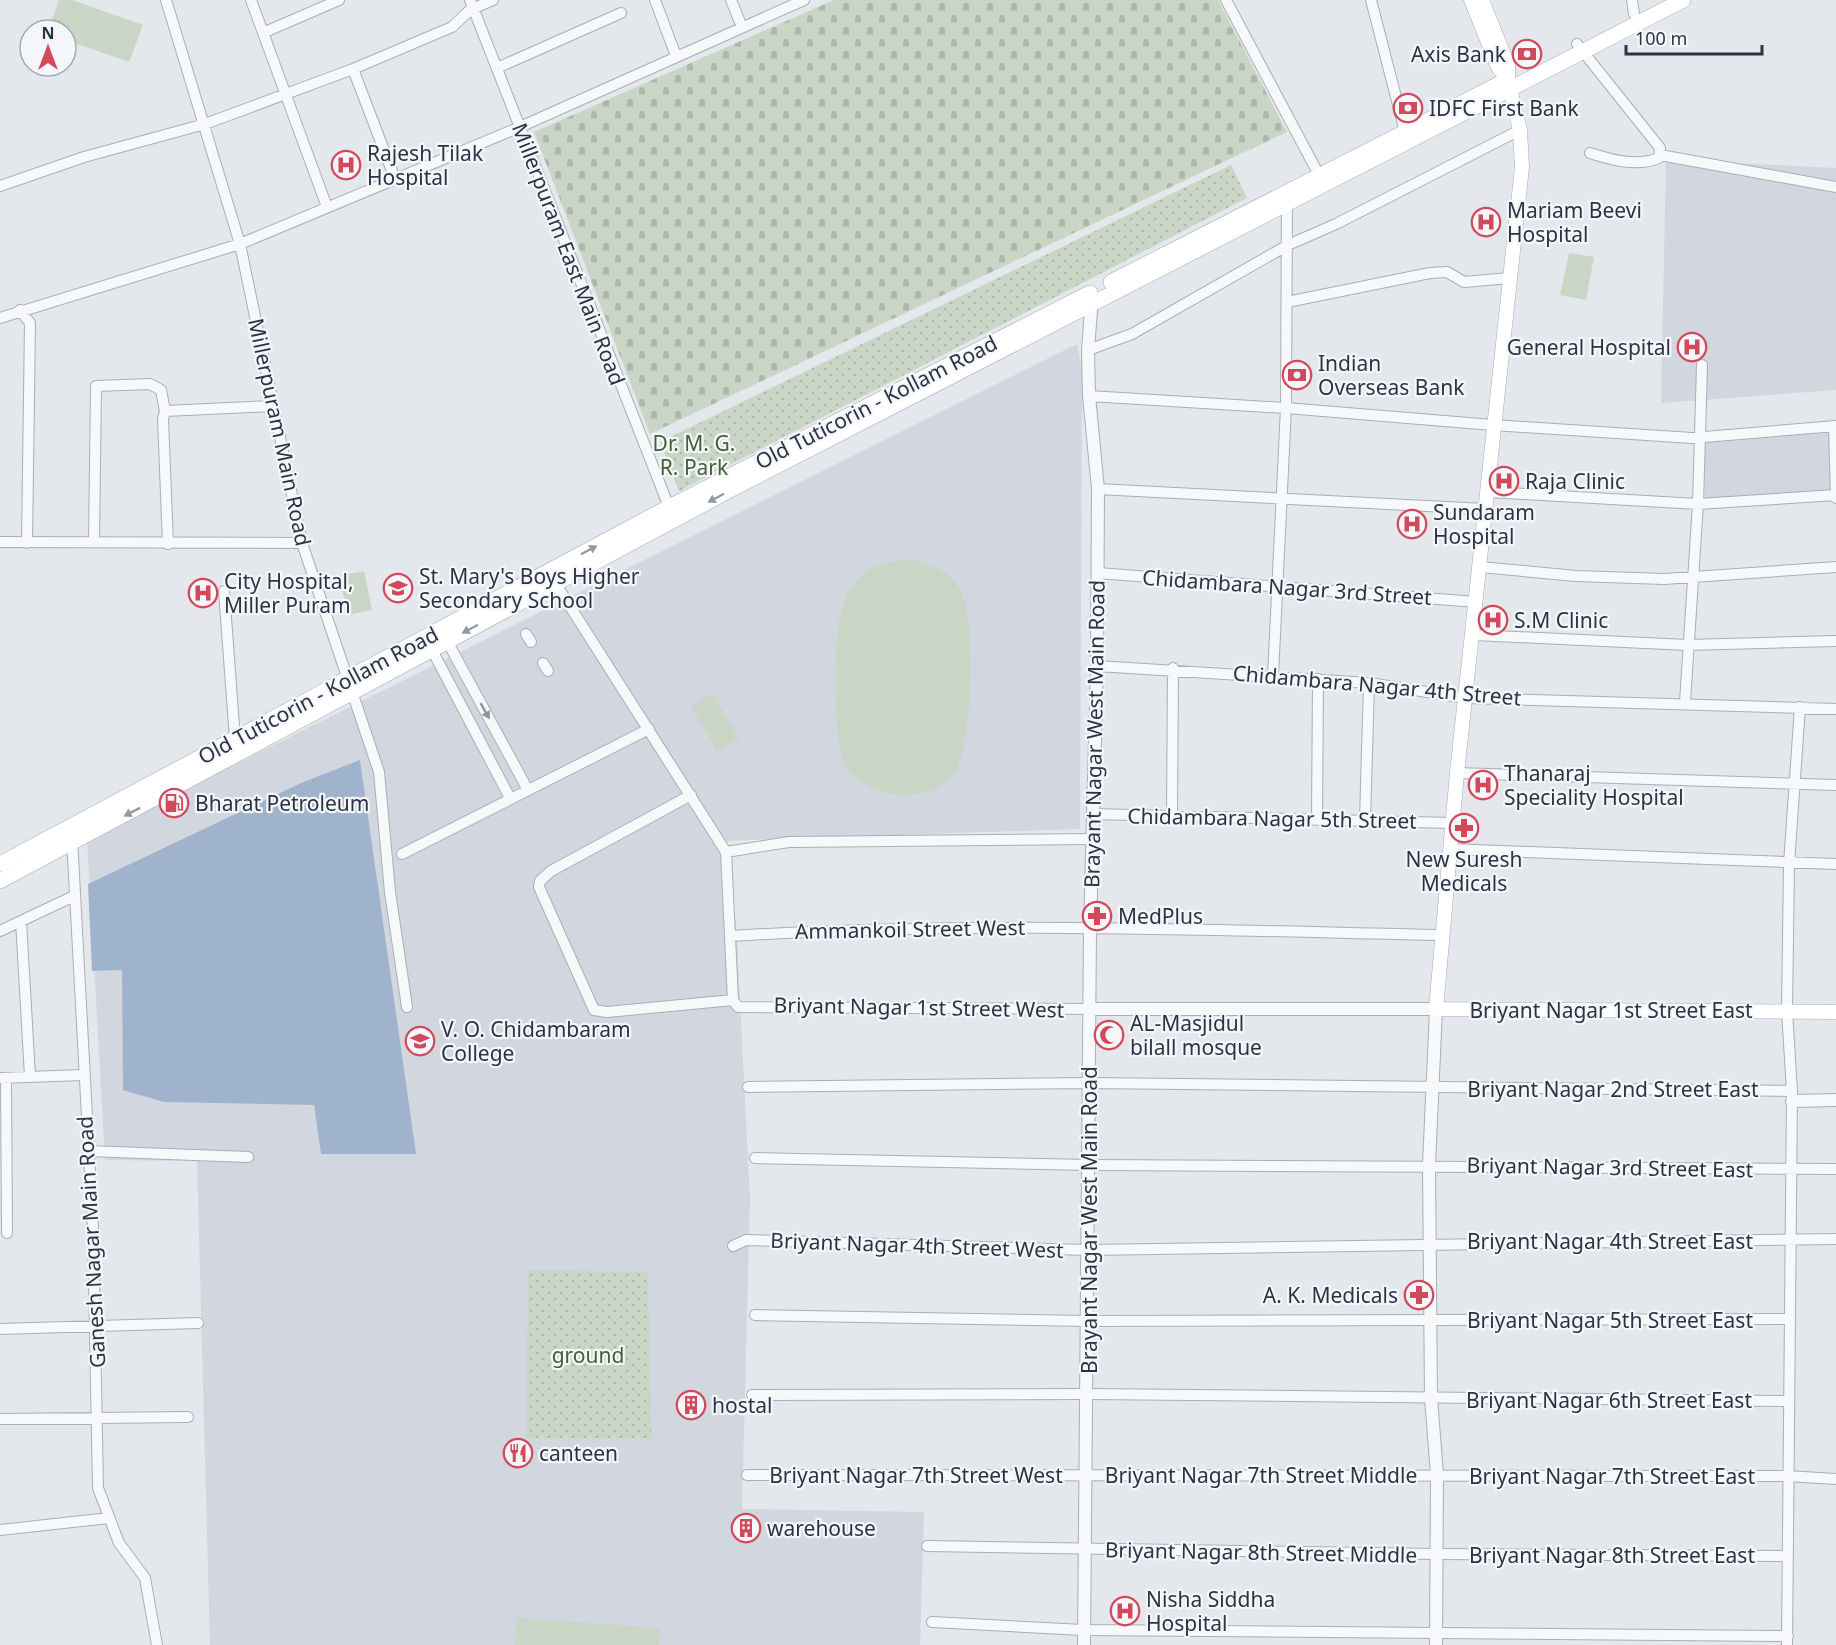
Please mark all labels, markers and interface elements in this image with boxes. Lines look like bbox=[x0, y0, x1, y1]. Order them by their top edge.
north arrow bbox=[18, 18, 78, 78]
scale bar bbox=[1626, 18, 1762, 56]
text: N bbox=[41, 22, 55, 44]
text: 100 m bbox=[1635, 26, 1687, 50]
bank icon: Axis Bank bbox=[1511, 38, 1543, 70]
place label: Axis Bank bbox=[1411, 40, 1507, 68]
bank icon: IDFC First Bank bbox=[1392, 92, 1424, 124]
place label: IDFC First Bank bbox=[1429, 94, 1580, 122]
street label: Millerpuram East Main Road bbox=[506, 119, 632, 389]
place label: Rajesh Tilak Hospital bbox=[367, 139, 484, 191]
hospital icon: Rajesh Tilak Hospital bbox=[330, 149, 362, 181]
place label: Mariam Beevi Hospital bbox=[1507, 196, 1642, 248]
hospital icon: Mariam Beevi Hospital bbox=[1470, 206, 1502, 238]
street label: Millerpuram Main Road bbox=[242, 316, 318, 548]
street label: Old Tuticorin - Kollam Road bbox=[750, 329, 1002, 475]
hospital icon: General Hospital bbox=[1676, 331, 1708, 363]
place label: General Hospital bbox=[1507, 333, 1671, 361]
place label: Indian Overseas Bank bbox=[1318, 349, 1465, 401]
bank icon: Indian Overseas Bank bbox=[1281, 359, 1313, 391]
park label: Dr. M. G. R. Park bbox=[653, 429, 735, 481]
hospital icon: Raja Clinic bbox=[1488, 465, 1520, 497]
place label: Raja Clinic bbox=[1525, 467, 1625, 495]
one-way arrow bbox=[707, 493, 724, 503]
place label: Sundaram Hospital bbox=[1433, 498, 1535, 550]
hospital icon: Sundaram Hospital bbox=[1396, 508, 1428, 540]
one-way arrow bbox=[581, 545, 598, 555]
place label: St. Mary's Boys Higher Secondary School bbox=[419, 562, 640, 614]
street label: Chidambara Nagar 3rd Street bbox=[1141, 563, 1433, 611]
place label: City Hospital, Miller Puram bbox=[224, 567, 354, 619]
school or university icon: St. Mary's Boys Higher Secondary School bbox=[382, 572, 414, 604]
hospital icon: City Hospital, Miller Puram bbox=[187, 577, 219, 609]
street label: Brayant Nagar West Main Road bbox=[1077, 580, 1111, 888]
hospital icon: S.M Clinic bbox=[1477, 604, 1509, 636]
place label: S.M Clinic bbox=[1514, 606, 1608, 634]
street label: Old Tuticorin - Kollam Road bbox=[193, 620, 443, 770]
one-way arrow bbox=[461, 624, 478, 634]
street label: Chidambara Nagar 4th Street bbox=[1232, 658, 1523, 712]
one-way arrow bbox=[480, 703, 490, 720]
place label: Thanaraj Speciality Hospital bbox=[1504, 759, 1684, 811]
hospital icon: Thanaraj Speciality Hospital bbox=[1467, 769, 1499, 801]
fuel station icon: Bharat Petroleum bbox=[158, 787, 190, 819]
place label: Bharat Petroleum bbox=[195, 789, 369, 817]
street label: Chidambara Nagar 5th Street bbox=[1127, 801, 1417, 835]
one-way arrow bbox=[123, 806, 141, 816]
pharmacy icon: New Suresh Medicals bbox=[1448, 812, 1480, 844]
place label: New Suresh Medicals bbox=[1406, 845, 1523, 897]
pharmacy icon: MedPlus bbox=[1081, 900, 1113, 932]
place label: MedPlus bbox=[1118, 902, 1203, 930]
street label: Ammankoil Street West bbox=[795, 913, 1026, 945]
street label: Briyant Nagar 1st Street West bbox=[773, 990, 1065, 1024]
street label: Briyant Nagar 1st Street East bbox=[1469, 996, 1753, 1024]
place label: AL-Masjidul bilall mosque bbox=[1130, 1009, 1262, 1061]
place label: V. O. Chidambaram College bbox=[441, 1015, 631, 1067]
mosque icon: AL-Masjidul bilall mosque bbox=[1093, 1019, 1125, 1051]
school or university icon: V. O. Chidambaram College bbox=[404, 1025, 436, 1057]
street label: Brayant Nagar West Main Road bbox=[1075, 1066, 1103, 1374]
street label: Briyant Nagar 2nd Street East bbox=[1467, 1075, 1759, 1103]
street label: Ganesh Nagar Main Road bbox=[70, 1115, 112, 1369]
street label: Briyant Nagar 3rd Street East bbox=[1466, 1151, 1754, 1184]
street label: Briyant Nagar 4th Street West bbox=[770, 1226, 1065, 1264]
street label: Briyant Nagar 4th Street East bbox=[1467, 1227, 1753, 1255]
pharmacy icon: A. K. Medicals bbox=[1403, 1279, 1435, 1311]
place label: A. K. Medicals bbox=[1263, 1281, 1398, 1309]
street label: Briyant Nagar 5th Street East bbox=[1467, 1306, 1753, 1334]
park label: ground bbox=[552, 1341, 624, 1369]
street label: Briyant Nagar 6th Street East bbox=[1466, 1386, 1752, 1414]
building icon: hostal bbox=[675, 1389, 707, 1421]
place label: hostal bbox=[712, 1391, 773, 1419]
restaurant icon: canteen bbox=[502, 1437, 534, 1469]
place label: canteen bbox=[539, 1439, 618, 1467]
street label: Briyant Nagar 7th Street West bbox=[769, 1461, 1063, 1489]
street label: Briyant Nagar 7th Street Middle bbox=[1105, 1461, 1417, 1489]
street label: Briyant Nagar 7th Street East bbox=[1469, 1462, 1755, 1490]
building icon: warehouse bbox=[730, 1512, 762, 1544]
place label: warehouse bbox=[767, 1514, 876, 1542]
street label: Briyant Nagar 8th Street Middle bbox=[1105, 1535, 1417, 1569]
street label: Briyant Nagar 8th Street East bbox=[1469, 1541, 1755, 1569]
place label: Nisha Siddha Hospital bbox=[1146, 1585, 1275, 1637]
hospital icon: Nisha Siddha Hospital bbox=[1109, 1595, 1141, 1627]

